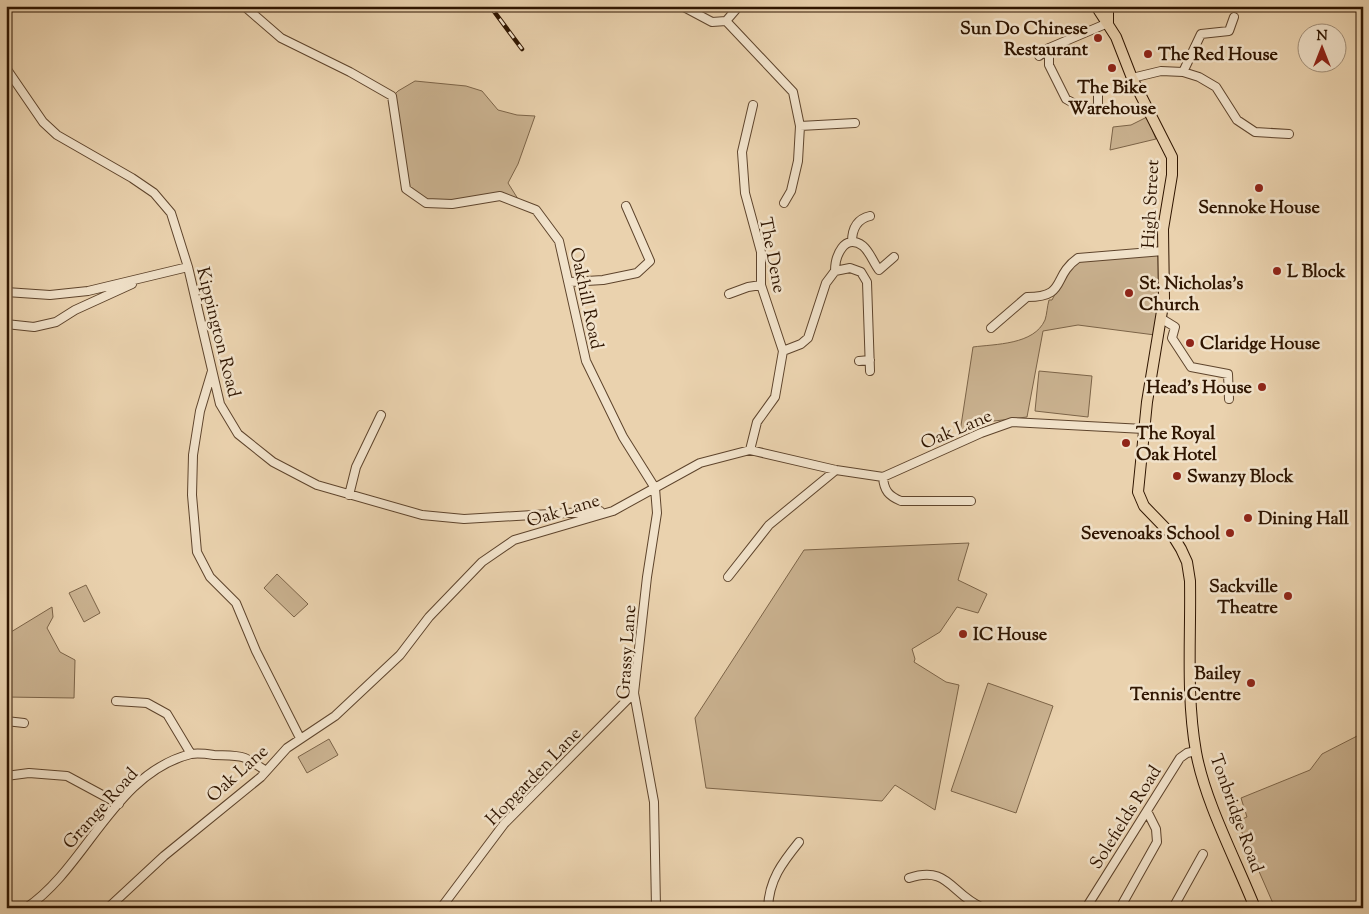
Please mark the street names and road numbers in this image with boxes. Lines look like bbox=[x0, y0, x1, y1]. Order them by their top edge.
street label: High Street bbox=[1137, 159, 1167, 249]
street label: The Dene bbox=[751, 215, 791, 296]
street label: Oakhill Road bbox=[562, 245, 609, 352]
street label: Kippington Road bbox=[188, 265, 246, 400]
street label: Oak Lane bbox=[917, 404, 997, 458]
street label: Oak Lane bbox=[524, 488, 603, 535]
street label: Grassy Lane bbox=[612, 604, 644, 700]
street label: Hopgarden Lane bbox=[481, 722, 588, 833]
street label: Oak Lane bbox=[202, 740, 275, 809]
street label: Tonbridge Road bbox=[1202, 751, 1269, 877]
street label: Solefields Road bbox=[1084, 761, 1169, 875]
street label: Grange Road bbox=[58, 763, 145, 856]

